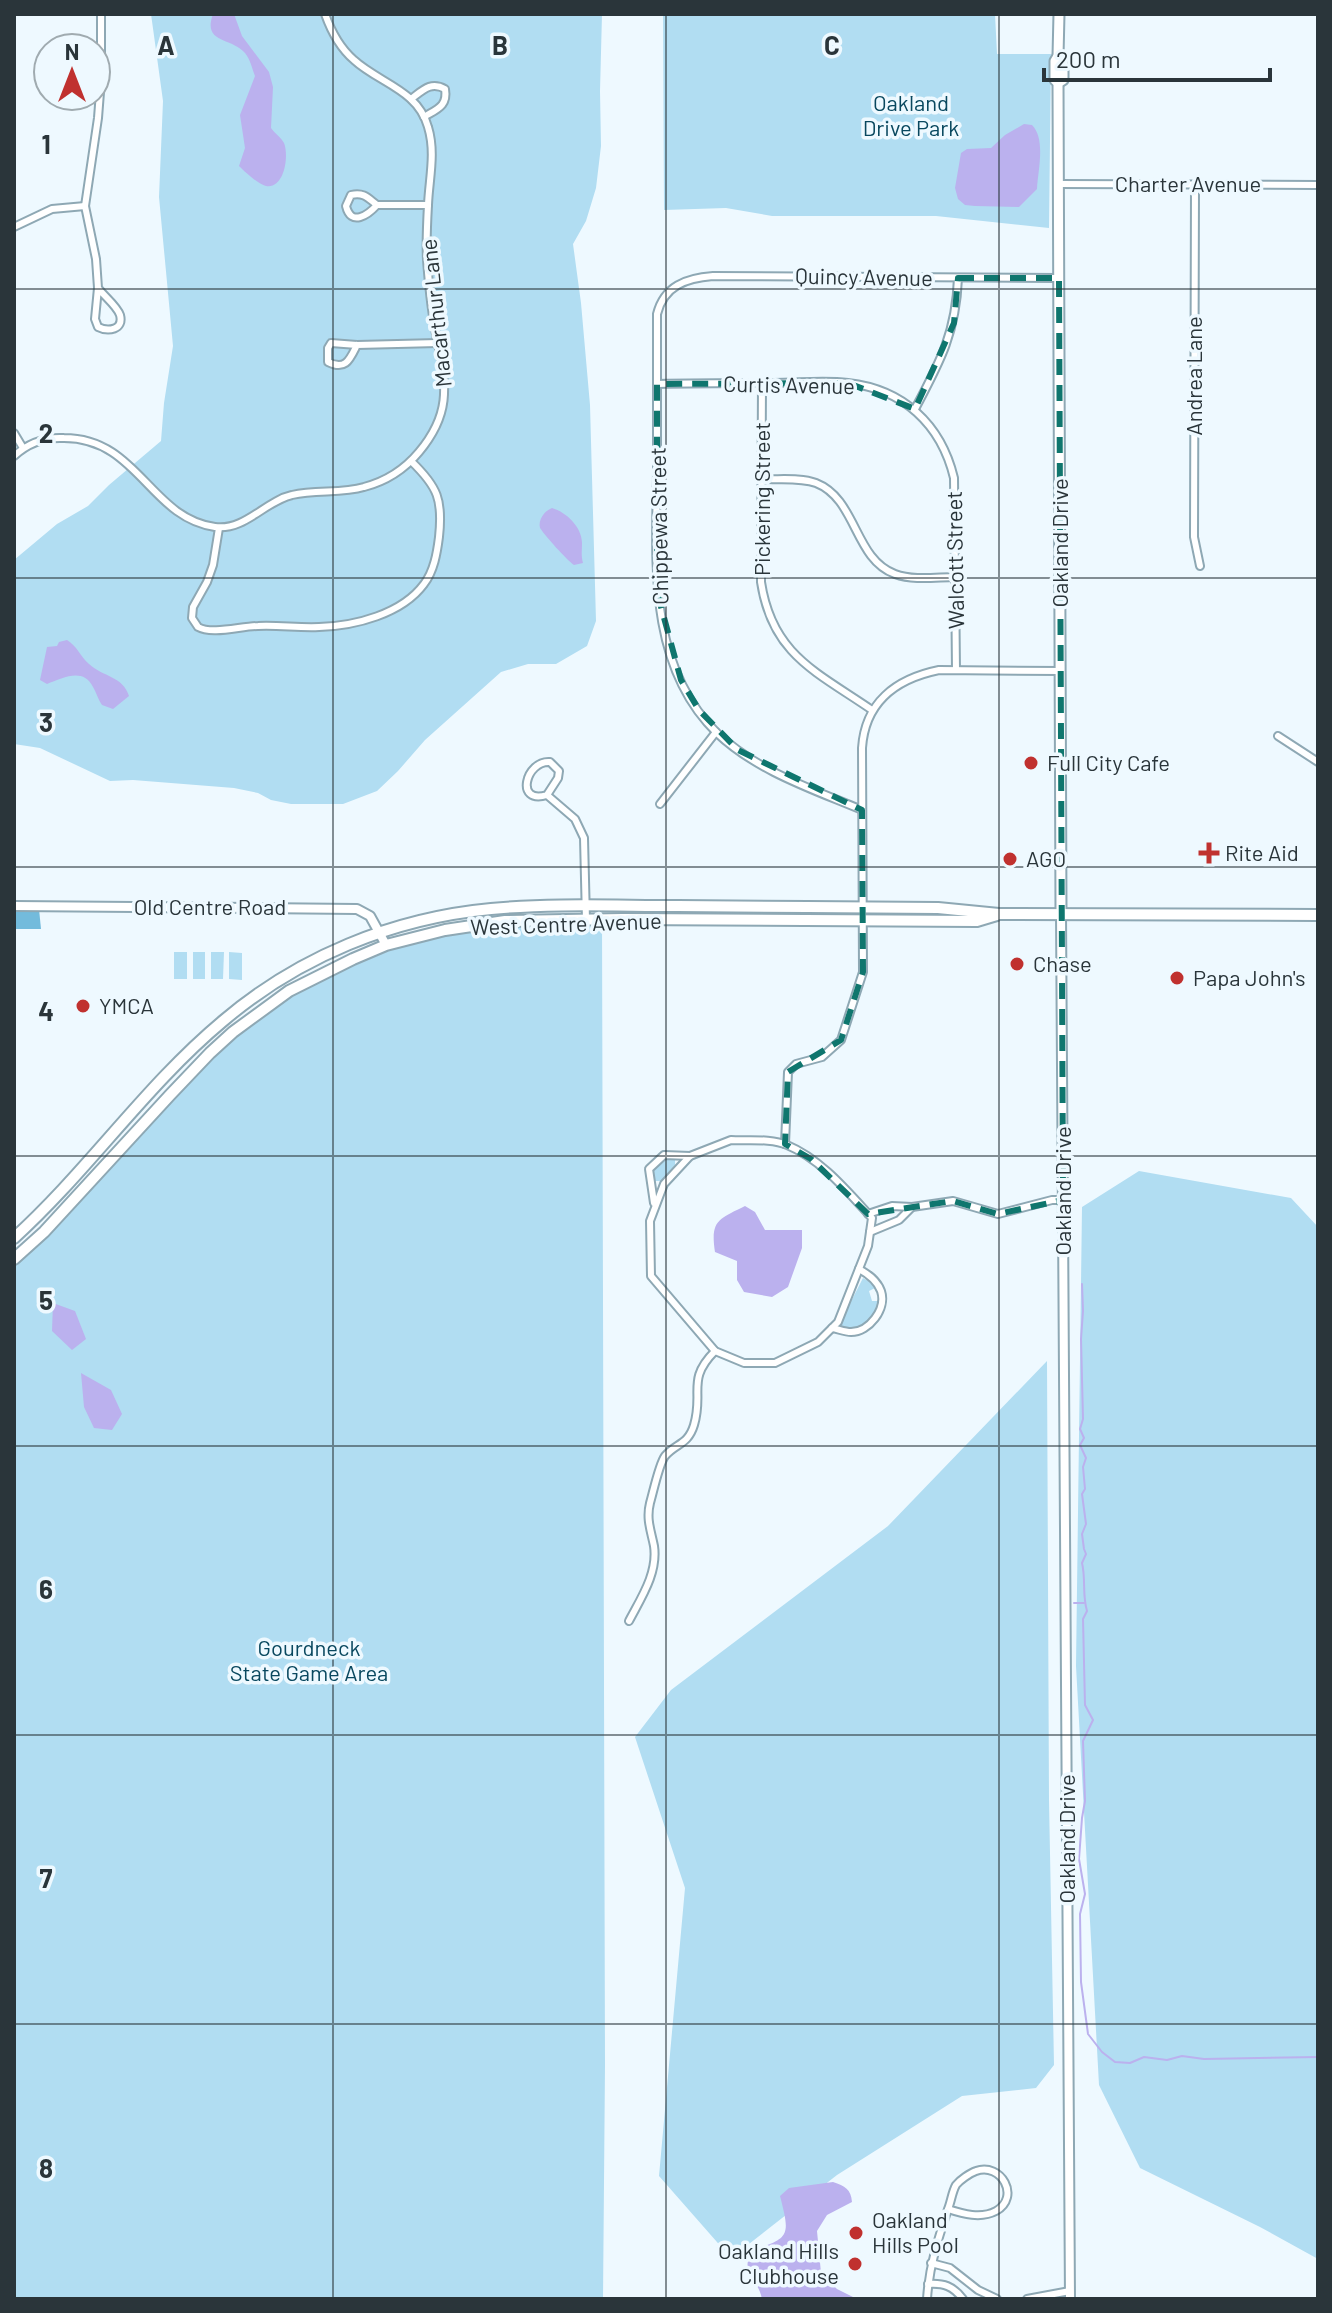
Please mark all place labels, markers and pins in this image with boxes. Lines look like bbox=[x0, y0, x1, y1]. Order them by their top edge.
place label: Full City Cafe bbox=[1047, 749, 1170, 775]
marker: Full City Cafe bbox=[1022, 754, 1040, 772]
place label: Rite Aid bbox=[1225, 839, 1299, 865]
marker: Rite Aid bbox=[1200, 844, 1218, 862]
place label: AGO bbox=[1026, 845, 1066, 871]
marker: AGO bbox=[1001, 850, 1019, 868]
place label: Chase bbox=[1033, 950, 1092, 976]
marker: Chase bbox=[1008, 955, 1026, 973]
place label: Papa John's bbox=[1193, 964, 1306, 990]
marker: Papa John's bbox=[1168, 969, 1186, 987]
place label: YMCA bbox=[99, 992, 154, 1018]
marker: YMCA bbox=[74, 997, 92, 1015]
place label: Oakland Hills Pool bbox=[872, 2206, 959, 2257]
marker: Oakland Hills Pool bbox=[847, 2224, 865, 2242]
place label: Oakland Hills Clubhouse bbox=[718, 2237, 839, 2288]
marker: Oakland Hills Clubhouse bbox=[846, 2255, 864, 2273]

